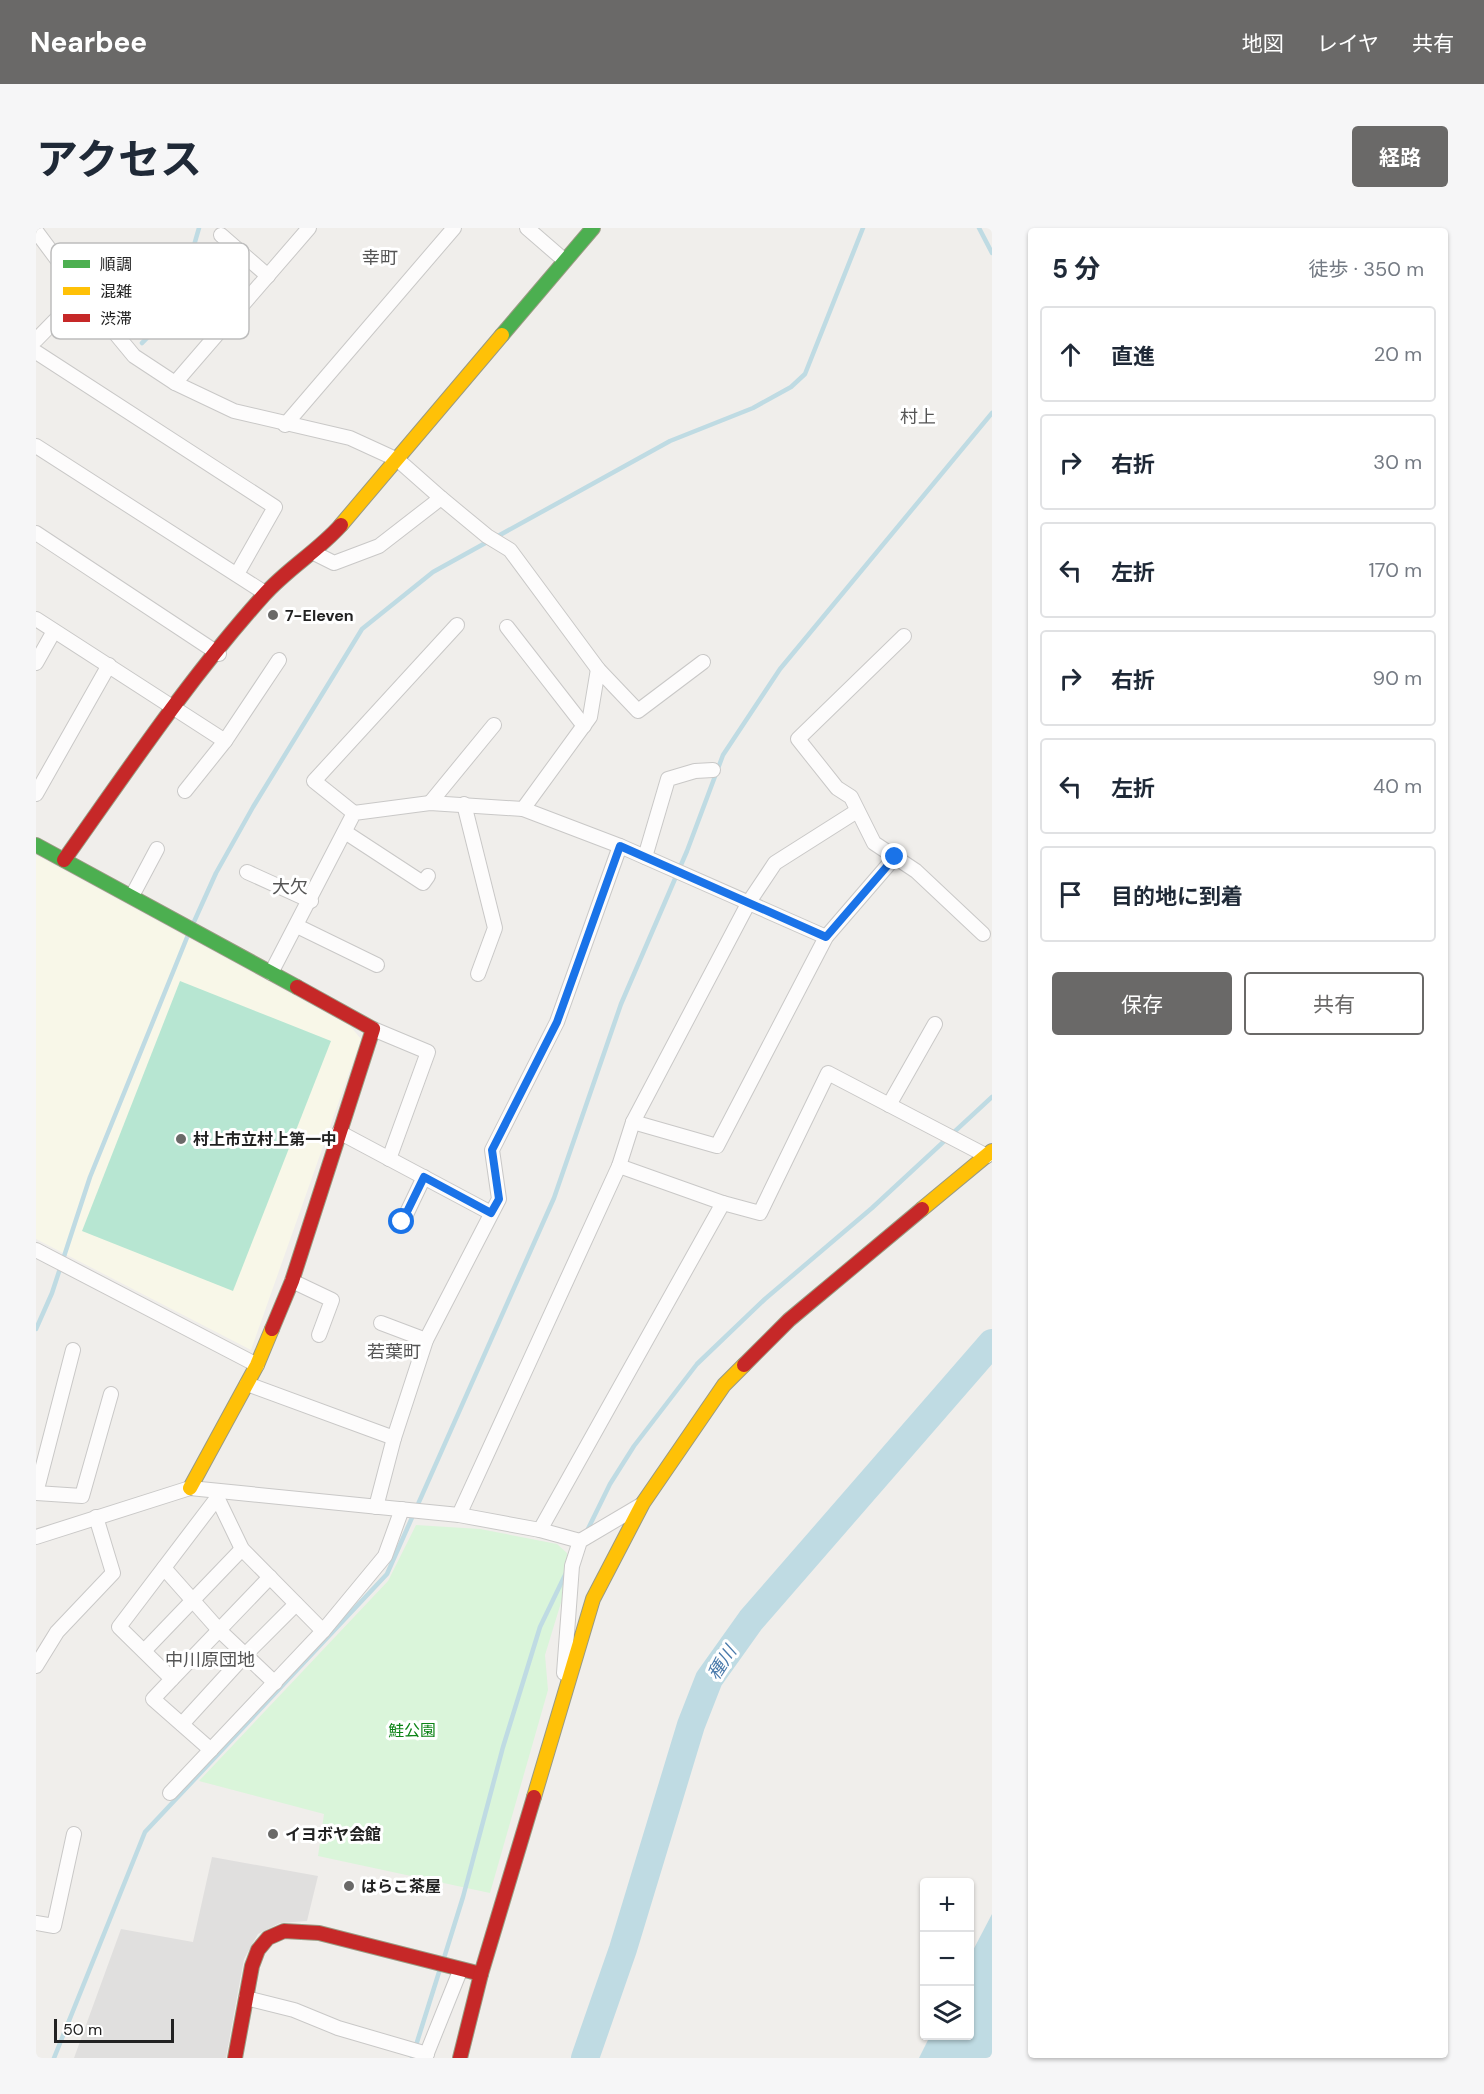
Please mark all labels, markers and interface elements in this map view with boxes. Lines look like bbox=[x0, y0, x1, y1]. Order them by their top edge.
text: Nearbee bbox=[30, 24, 147, 61]
text: 地図 bbox=[1242, 30, 1284, 58]
text: レイヤ bbox=[1317, 30, 1379, 58]
text: 共有 bbox=[1412, 30, 1454, 58]
button: 経路 bbox=[1352, 126, 1448, 187]
text: アクセス bbox=[36, 132, 202, 187]
legend bbox=[51, 243, 249, 339]
district label: 幸町 bbox=[362, 246, 398, 270]
text: 5 分 bbox=[1052, 252, 1100, 286]
text: 順調 bbox=[100, 254, 132, 275]
text: 徒歩 · 350 m bbox=[1309, 256, 1424, 282]
text: 混雑 bbox=[100, 281, 132, 302]
text: 渋滞 bbox=[100, 308, 132, 329]
icon: ahead bbox=[1054, 338, 1087, 371]
text: 20 m bbox=[1374, 341, 1422, 367]
text: 直進 bbox=[1111, 342, 1155, 371]
district label: 村上 bbox=[900, 405, 936, 429]
icon: right bbox=[1054, 446, 1087, 479]
text: 30 m bbox=[1373, 449, 1422, 475]
text: 右折 bbox=[1111, 450, 1155, 479]
icon: left bbox=[1054, 554, 1087, 587]
text: 170 m bbox=[1369, 557, 1422, 583]
text: 左折 bbox=[1111, 558, 1155, 587]
place label: 7-Eleven bbox=[285, 605, 354, 626]
marker: 7-Eleven bbox=[266, 608, 280, 622]
icon: right bbox=[1054, 662, 1087, 695]
text: 90 m bbox=[1373, 665, 1422, 691]
text: 右折 bbox=[1111, 666, 1155, 695]
icon: left bbox=[1054, 770, 1087, 803]
text: 40 m bbox=[1373, 773, 1422, 799]
text: 左折 bbox=[1111, 774, 1155, 803]
route end bbox=[881, 843, 907, 869]
district label: 大欠 bbox=[272, 875, 308, 899]
icon: arrive bbox=[1054, 878, 1087, 911]
text: 目的地に到着 bbox=[1111, 882, 1243, 911]
button: 保存 bbox=[1052, 972, 1232, 1035]
button: 共有 bbox=[1244, 972, 1424, 1035]
place label: 村上市立村上第一中 bbox=[193, 1129, 337, 1150]
marker: 村上市立村上第一中 bbox=[174, 1132, 188, 1146]
route start bbox=[388, 1208, 414, 1234]
district label: 若葉町 bbox=[367, 1340, 421, 1364]
water label: 種川 bbox=[702, 1640, 743, 1685]
district label: 中川原団地 bbox=[165, 1648, 255, 1672]
park label: 鮭公園 bbox=[388, 1720, 436, 1741]
place label: イヨボヤ会館 bbox=[285, 1824, 381, 1845]
marker: イヨボヤ会館 bbox=[266, 1827, 280, 1841]
place label: はらこ茶屋 bbox=[361, 1876, 441, 1897]
map controls bbox=[920, 1878, 974, 2040]
button: + bbox=[920, 1878, 974, 1932]
marker: はらこ茶屋 bbox=[342, 1879, 356, 1893]
button: − bbox=[920, 1932, 974, 1986]
button: layers bbox=[920, 1986, 974, 2040]
scale bar bbox=[54, 2016, 174, 2044]
text: 50 m bbox=[63, 2019, 102, 2040]

